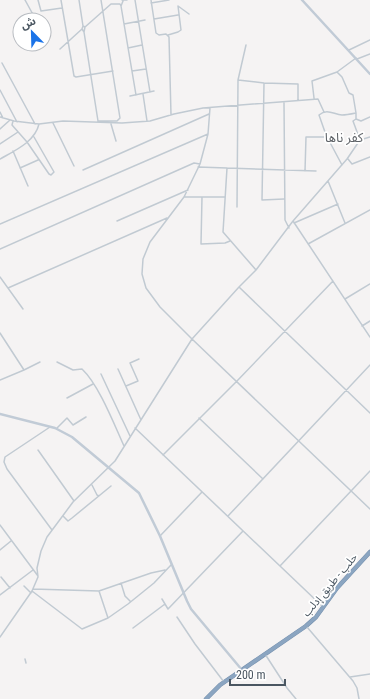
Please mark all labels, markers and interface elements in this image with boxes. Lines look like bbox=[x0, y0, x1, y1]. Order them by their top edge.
north arrow bbox=[12, 12, 52, 52]
text: ش bbox=[19, 14, 38, 32]
district label: كفر ناها bbox=[325, 130, 364, 145]
street label: حلب - طريق إدلب bbox=[300, 550, 361, 620]
scale bar bbox=[230, 661, 285, 687]
text: 200 m bbox=[236, 668, 266, 682]

